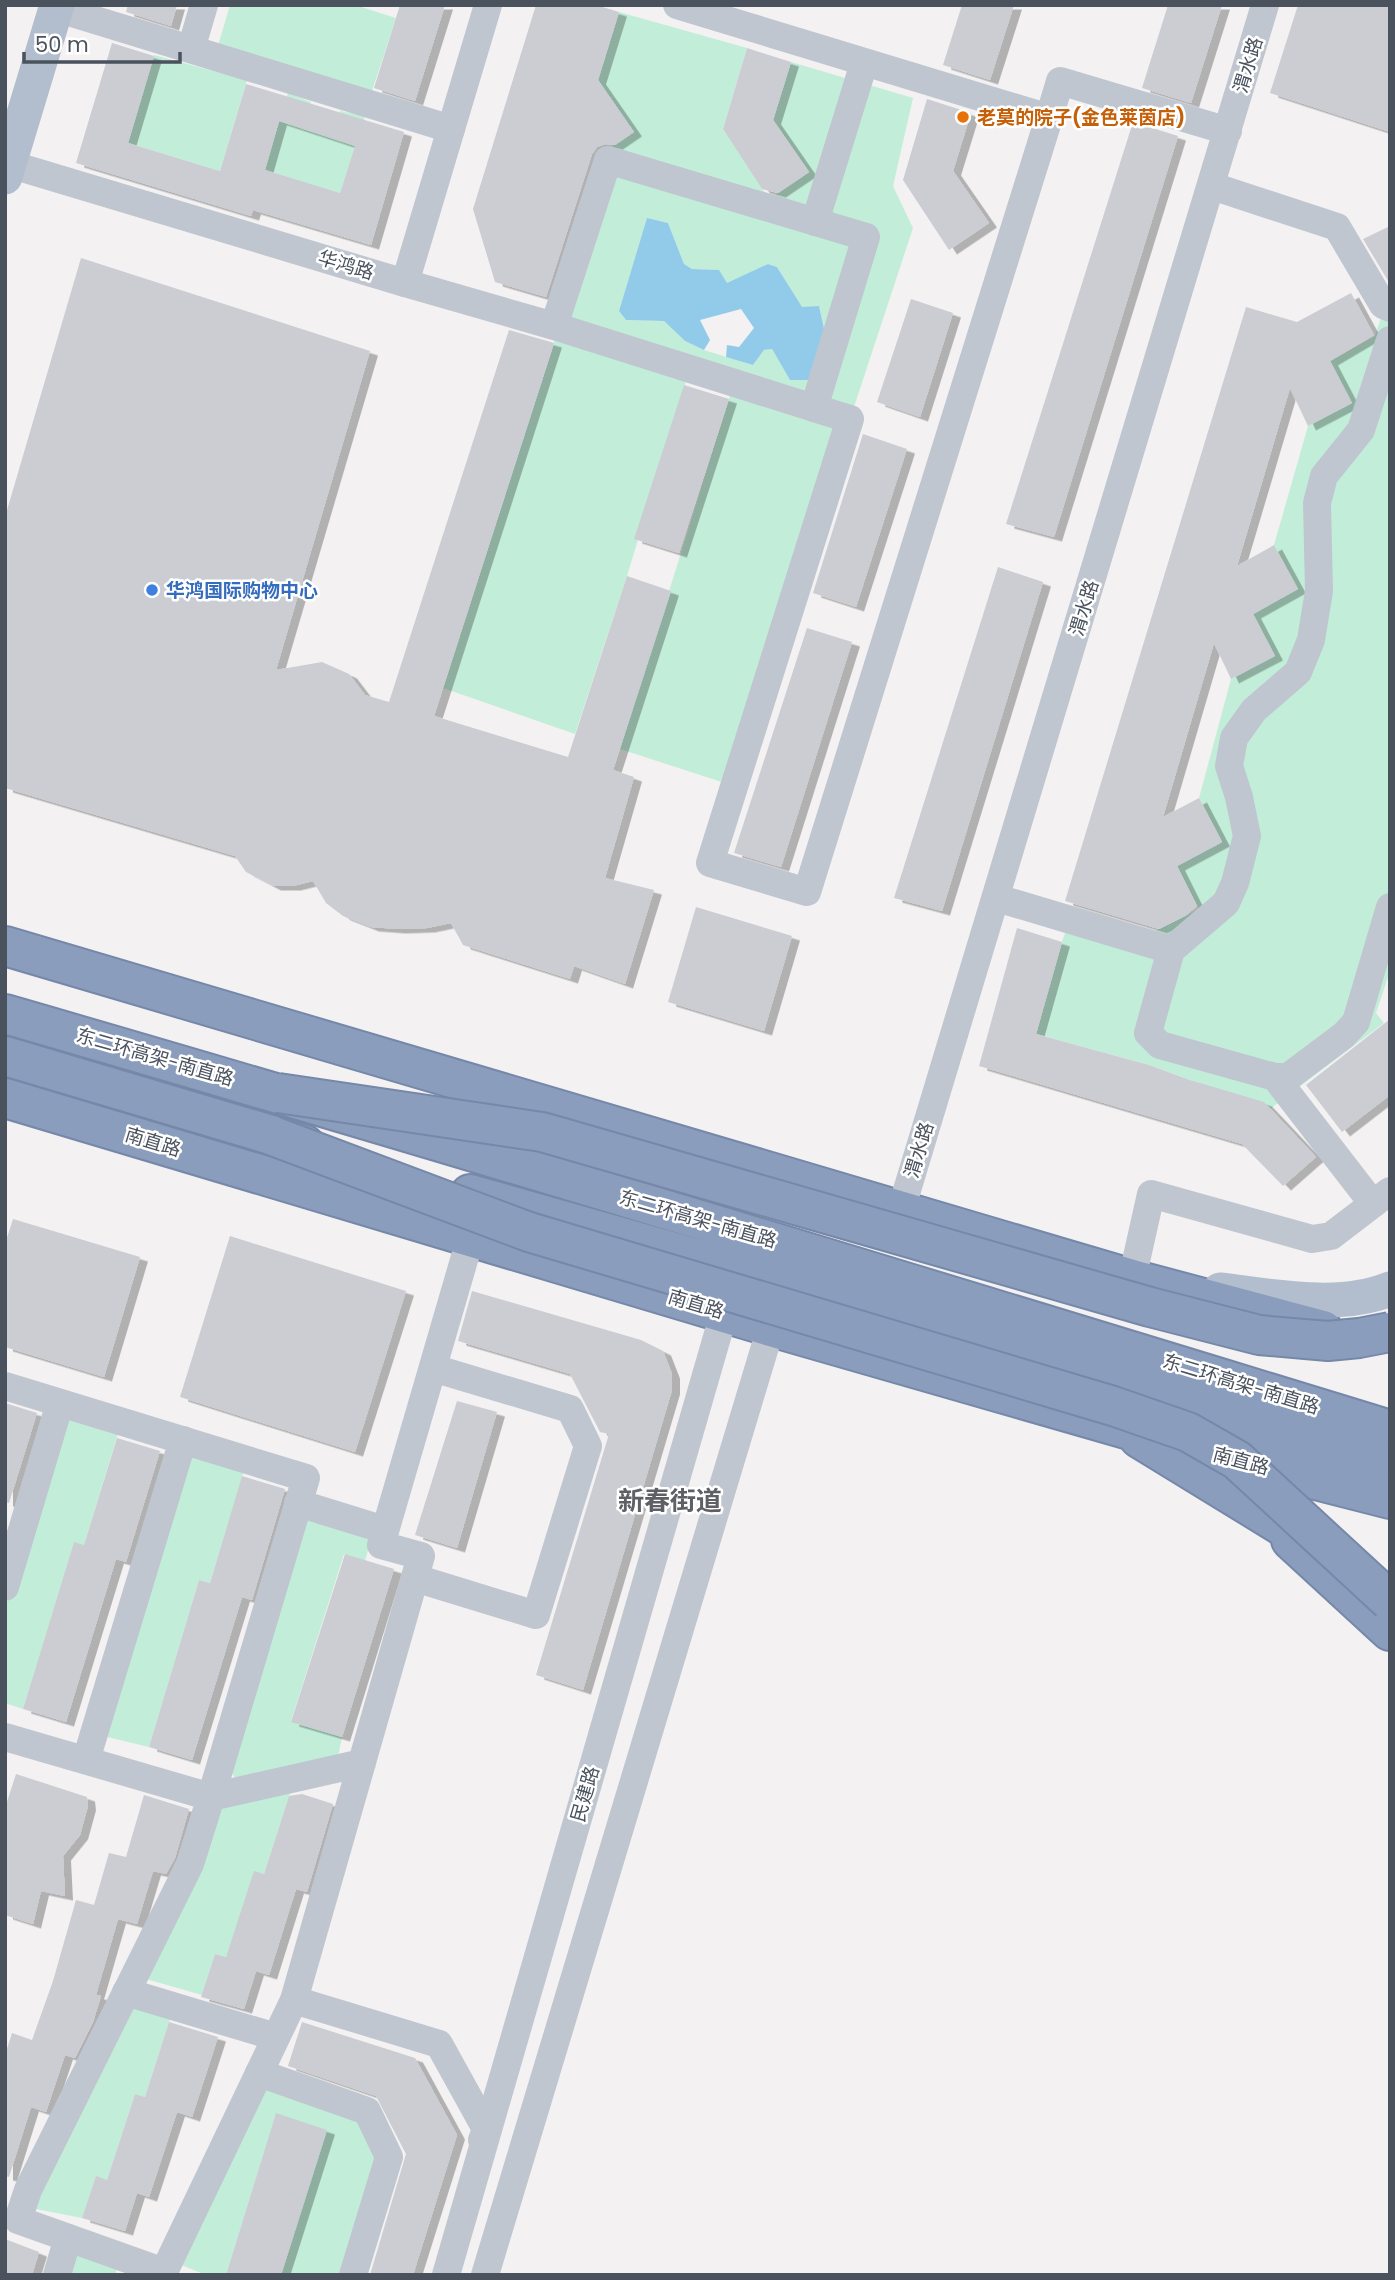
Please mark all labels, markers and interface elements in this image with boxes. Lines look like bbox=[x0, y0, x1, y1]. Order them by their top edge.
scale bar bbox=[24, 21, 180, 65]
text: 50 m bbox=[35, 30, 89, 59]
street label: 渭水路 bbox=[1227, 34, 1269, 96]
place label: 老莫的院子(金色莱茵店) bbox=[977, 104, 1185, 131]
marker: 老莫的院子(金色莱茵店) bbox=[955, 109, 971, 125]
street label: 华鸿路 bbox=[315, 244, 377, 286]
place label: 华鸿国际购物中心 bbox=[166, 577, 318, 604]
street label: 渭水路 bbox=[1063, 577, 1105, 639]
marker: 华鸿国际购物中心 bbox=[144, 582, 160, 598]
street label: 东二环高架-南直路 bbox=[73, 1022, 237, 1092]
street label: 渭水路 bbox=[898, 1119, 940, 1181]
street label: 南直路 bbox=[122, 1121, 184, 1163]
street label: 东二环高架-南直路 bbox=[616, 1184, 780, 1254]
street label: 南直路 bbox=[665, 1283, 727, 1325]
street label: 东二环高架-南直路 bbox=[1159, 1347, 1323, 1421]
street label: 南直路 bbox=[1210, 1441, 1272, 1481]
district label: 新春街道 bbox=[618, 1483, 722, 1519]
street label: 民建路 bbox=[564, 1763, 606, 1825]

